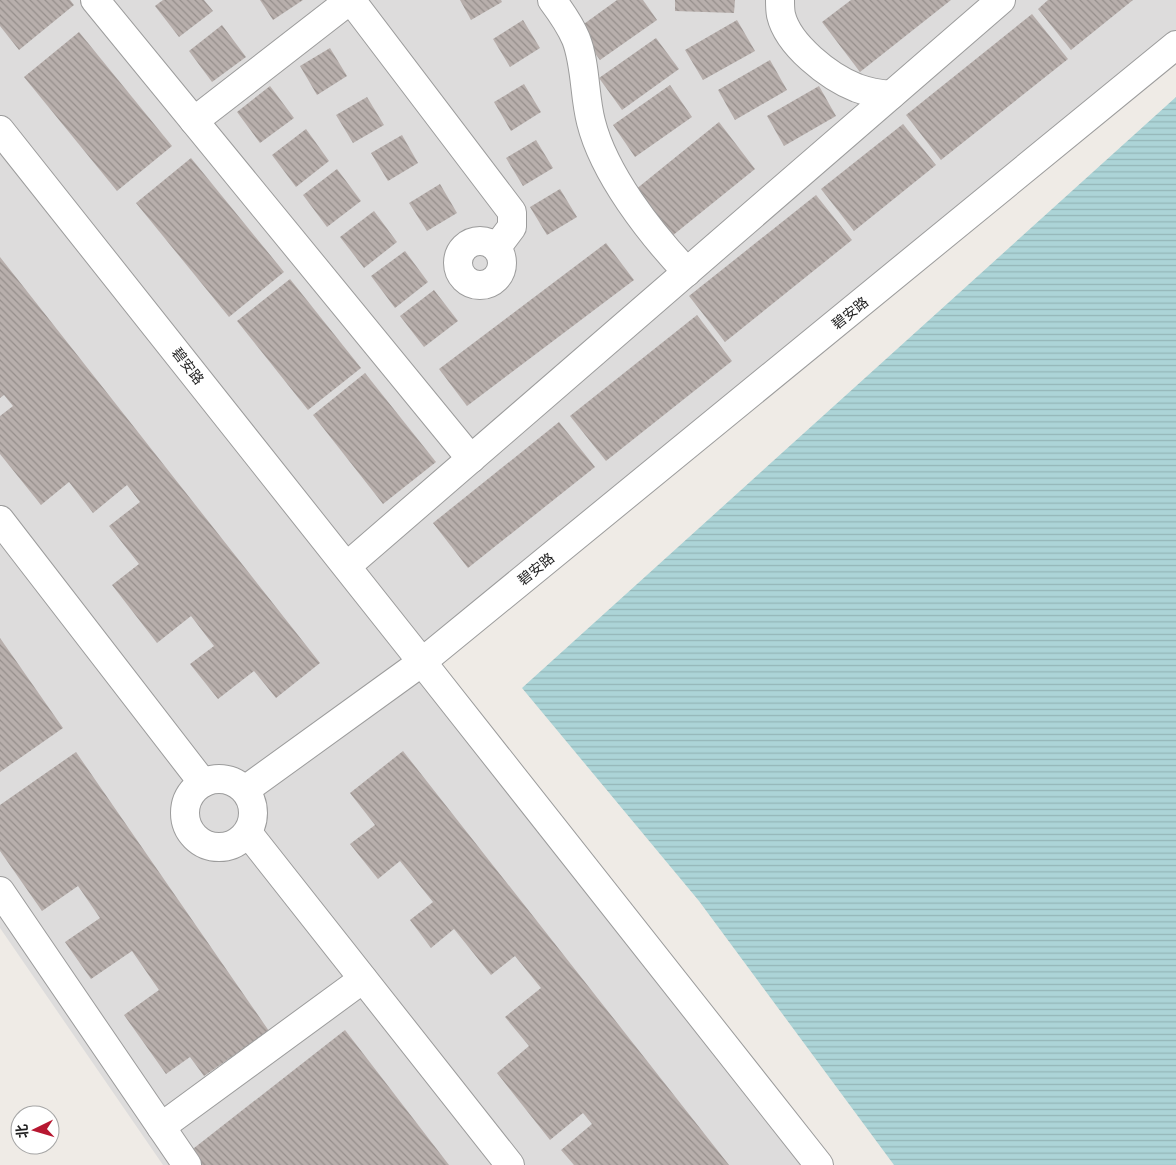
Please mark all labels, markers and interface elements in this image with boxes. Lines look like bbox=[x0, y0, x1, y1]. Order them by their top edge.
street label: 碧安路 bbox=[828, 293, 873, 334]
street label: 碧安路 bbox=[167, 344, 208, 389]
street label: 碧安路 bbox=[514, 549, 559, 590]
north arrow bbox=[10, 1105, 60, 1155]
text: 北 bbox=[12, 1123, 33, 1139]

